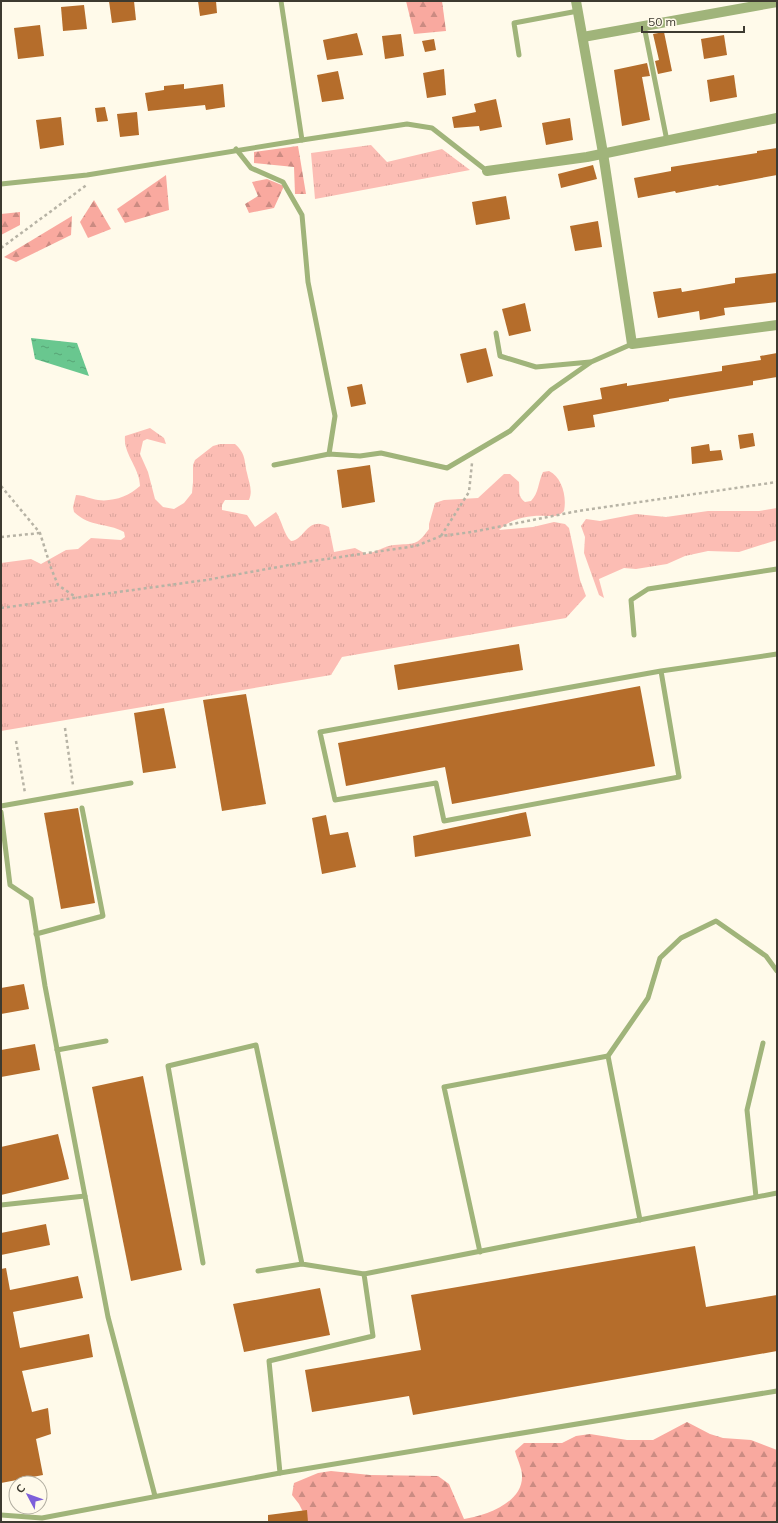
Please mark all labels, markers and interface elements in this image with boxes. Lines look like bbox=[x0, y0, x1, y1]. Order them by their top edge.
scale bar bbox=[642, 8, 744, 34]
text: 50 m bbox=[648, 14, 676, 29]
north arrow bbox=[8, 1475, 48, 1515]
text: С bbox=[13, 1481, 29, 1496]

